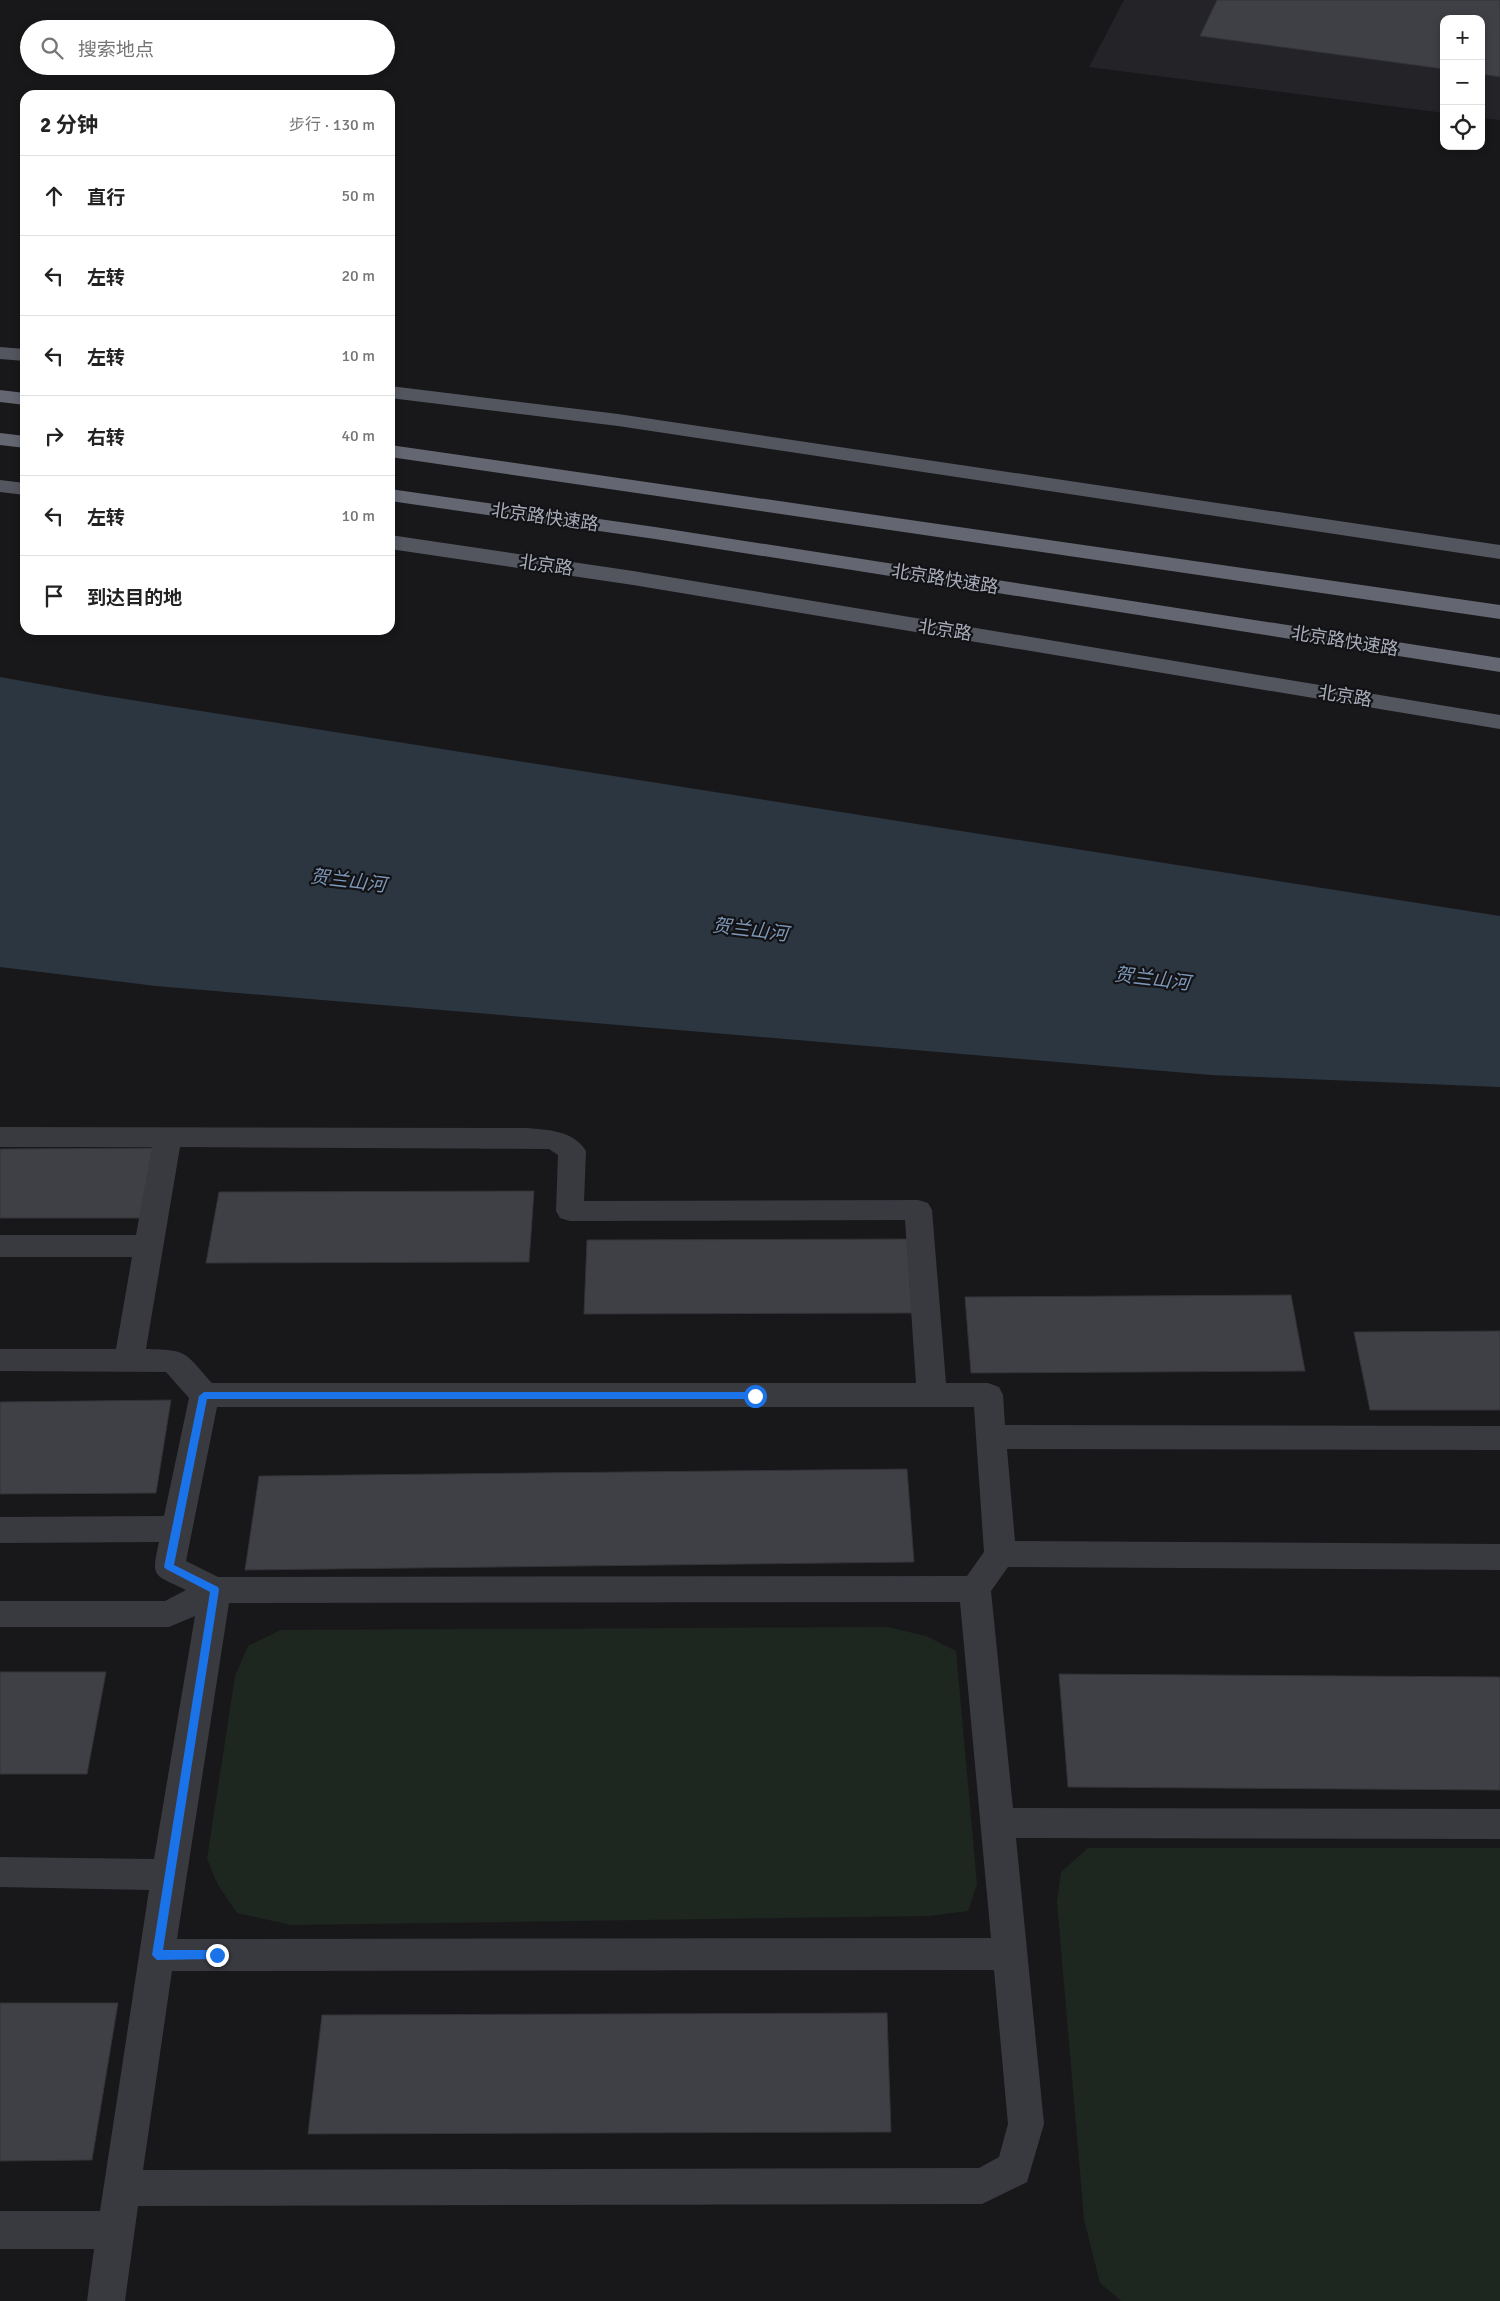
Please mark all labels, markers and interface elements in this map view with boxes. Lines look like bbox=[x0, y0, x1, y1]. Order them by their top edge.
map controls bbox=[1440, 15, 1485, 150]
button: + bbox=[1440, 15, 1485, 60]
search box bbox=[20, 20, 395, 75]
icon: search bbox=[38, 34, 66, 62]
text: 搜索地点 bbox=[78, 38, 154, 62]
button: − bbox=[1440, 60, 1485, 105]
button: locate bbox=[1440, 105, 1485, 150]
text: 2 分钟 bbox=[40, 112, 98, 138]
text: 步行 · 130 m bbox=[289, 115, 375, 135]
icon: ahead bbox=[40, 182, 68, 210]
text: 直行 bbox=[87, 186, 125, 210]
text: 50 m bbox=[341, 186, 375, 206]
icon: left bbox=[40, 262, 68, 290]
text: 左转 bbox=[87, 266, 125, 290]
text: 20 m bbox=[341, 266, 375, 286]
icon: left bbox=[40, 342, 68, 370]
text: 左转 bbox=[87, 346, 125, 370]
text: 10 m bbox=[341, 346, 375, 366]
icon: right bbox=[40, 422, 68, 450]
text: 右转 bbox=[87, 426, 125, 450]
text: 40 m bbox=[341, 426, 375, 446]
street label: 北京路快速路 bbox=[490, 499, 600, 535]
icon: left bbox=[40, 502, 68, 530]
text: 左转 bbox=[87, 506, 125, 530]
text: 10 m bbox=[341, 506, 375, 526]
street label: 北京路 bbox=[518, 550, 574, 580]
street label: 北京路快速路 bbox=[890, 560, 1000, 598]
icon: arrive bbox=[40, 582, 68, 610]
text: 到达目的地 bbox=[87, 586, 182, 610]
street label: 北京路 bbox=[917, 615, 973, 645]
street label: 北京路快速路 bbox=[1290, 622, 1400, 660]
street label: 北京路 bbox=[1317, 681, 1373, 711]
water label: 贺兰山河 bbox=[309, 864, 391, 898]
water label: 贺兰山河 bbox=[711, 913, 793, 947]
water label: 贺兰山河 bbox=[1113, 962, 1195, 996]
route start bbox=[744, 1385, 767, 1408]
route end bbox=[206, 1944, 229, 1967]

